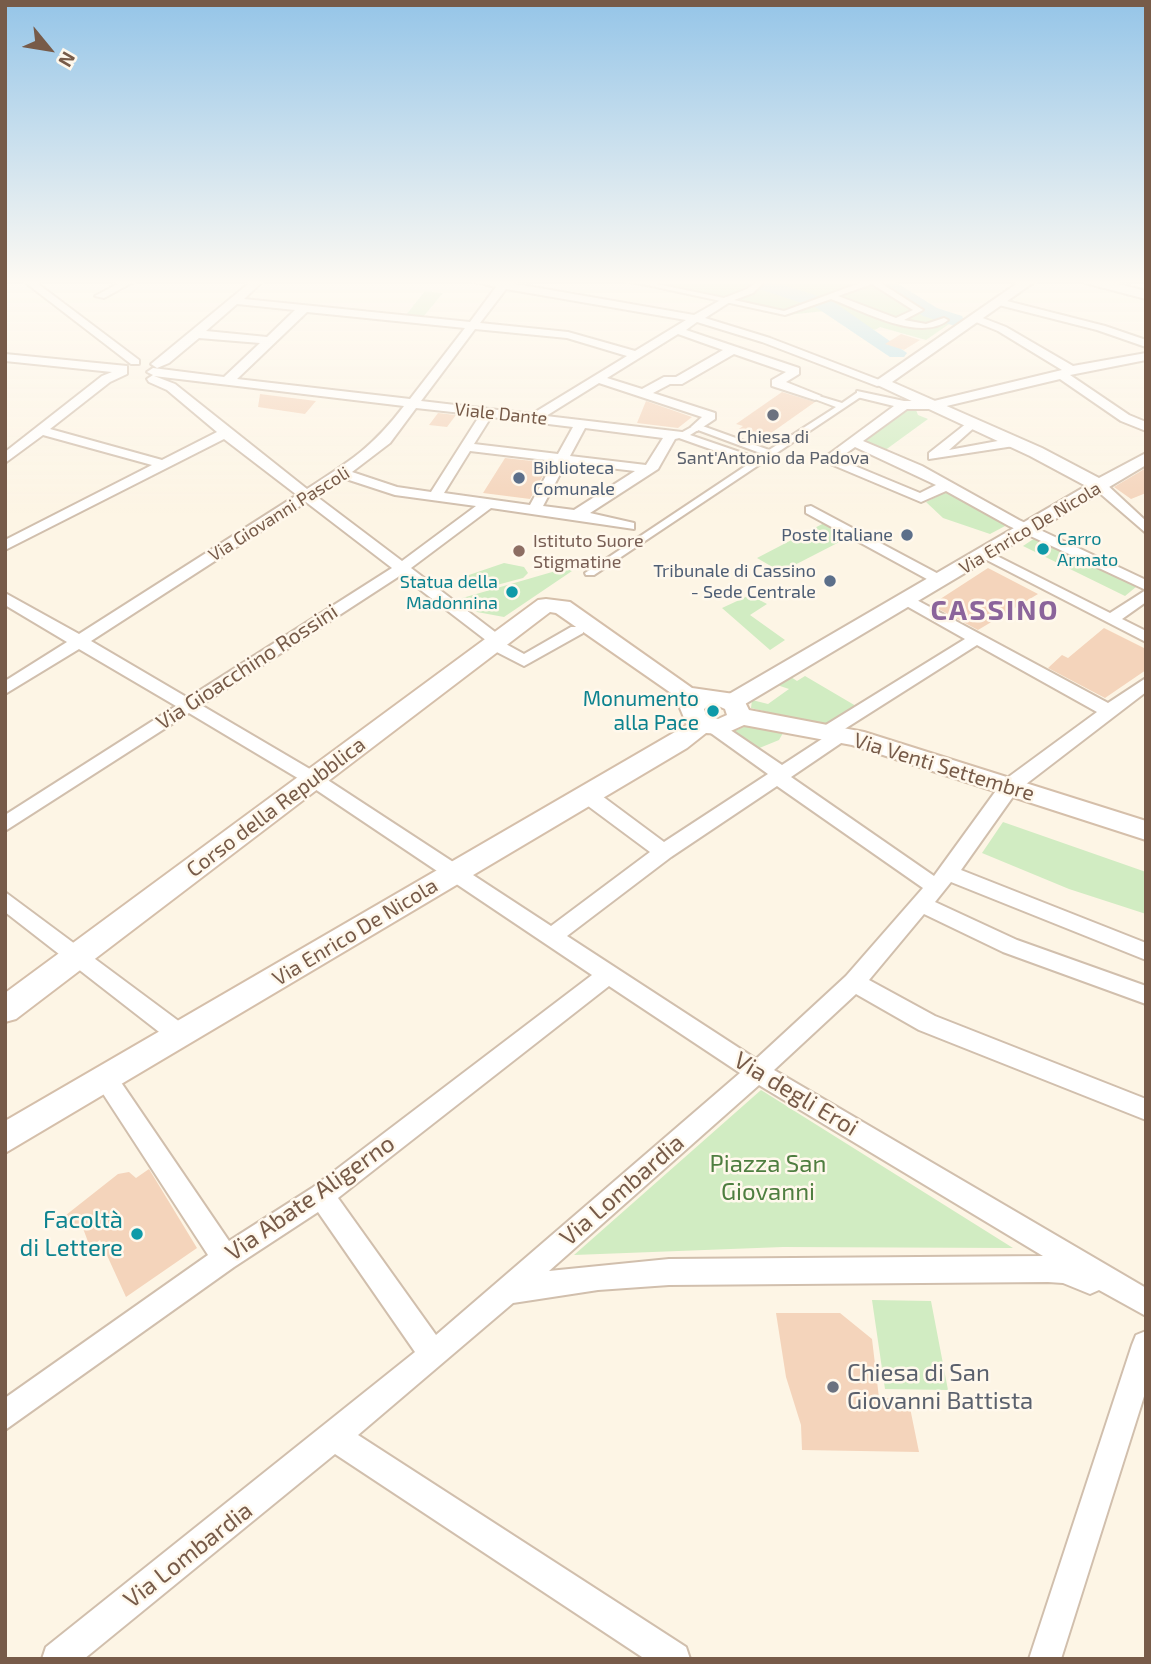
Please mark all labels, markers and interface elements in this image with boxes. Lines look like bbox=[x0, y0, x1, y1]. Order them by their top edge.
north arrow bbox=[14, 14, 84, 84]
text: N bbox=[54, 48, 81, 71]
street label: Viale Dante bbox=[454, 398, 548, 430]
marker: Chiesa di Sant'Antonio da Padova bbox=[765, 407, 781, 423]
place label: Chiesa di Sant'Antonio da Padova bbox=[677, 426, 869, 468]
place label: Biblioteca Comunale bbox=[533, 457, 615, 500]
street label: Via Giovanni Pascoli bbox=[205, 462, 353, 566]
marker: Biblioteca Comunale bbox=[511, 470, 527, 486]
street label: Via Enrico De Nicola bbox=[955, 477, 1105, 579]
place label: Poste Italiane bbox=[781, 524, 893, 546]
marker: Poste Italiane bbox=[899, 527, 915, 543]
place label: Carro Armato bbox=[1057, 528, 1118, 570]
place label: Istituto Suore Stigmatine bbox=[533, 530, 644, 572]
marker: Carro Armato bbox=[1035, 541, 1051, 557]
marker: Istituto Suore Stigmatine bbox=[511, 543, 527, 559]
place label: Tribunale di Cassino - Sede Centrale bbox=[653, 560, 816, 602]
place label: Statua della Madonnina bbox=[400, 571, 498, 614]
marker: Tribunale di Cassino - Sede Centrale bbox=[822, 573, 838, 589]
marker: Statua della Madonnina bbox=[504, 584, 520, 600]
district label: CASSINO bbox=[931, 594, 1059, 628]
street label: Via Gioacchino Rossini bbox=[151, 599, 343, 735]
place label: Monumento alla Pace bbox=[583, 686, 699, 736]
marker: Monumento alla Pace bbox=[705, 703, 721, 719]
street label: Via Venti Settembre bbox=[851, 728, 1037, 806]
street label: Corso della Repubblica bbox=[182, 732, 370, 882]
street label: Via Enrico De Nicola bbox=[268, 873, 442, 991]
street label: Via degli Eroi bbox=[729, 1046, 863, 1142]
street label: Via Lombardia bbox=[554, 1128, 690, 1252]
street label: Via Abate Aligerno bbox=[220, 1129, 400, 1267]
park label: Piazza San Giovanni bbox=[710, 1150, 826, 1206]
place label: Facoltà di Lettere bbox=[19, 1206, 123, 1262]
marker: Facoltà di Lettere bbox=[129, 1226, 145, 1242]
place label: Chiesa di San Giovanni Battista bbox=[847, 1359, 1033, 1415]
marker: Chiesa di San Giovanni Battista bbox=[825, 1379, 841, 1395]
street label: Via Lombardia bbox=[118, 1496, 258, 1614]

